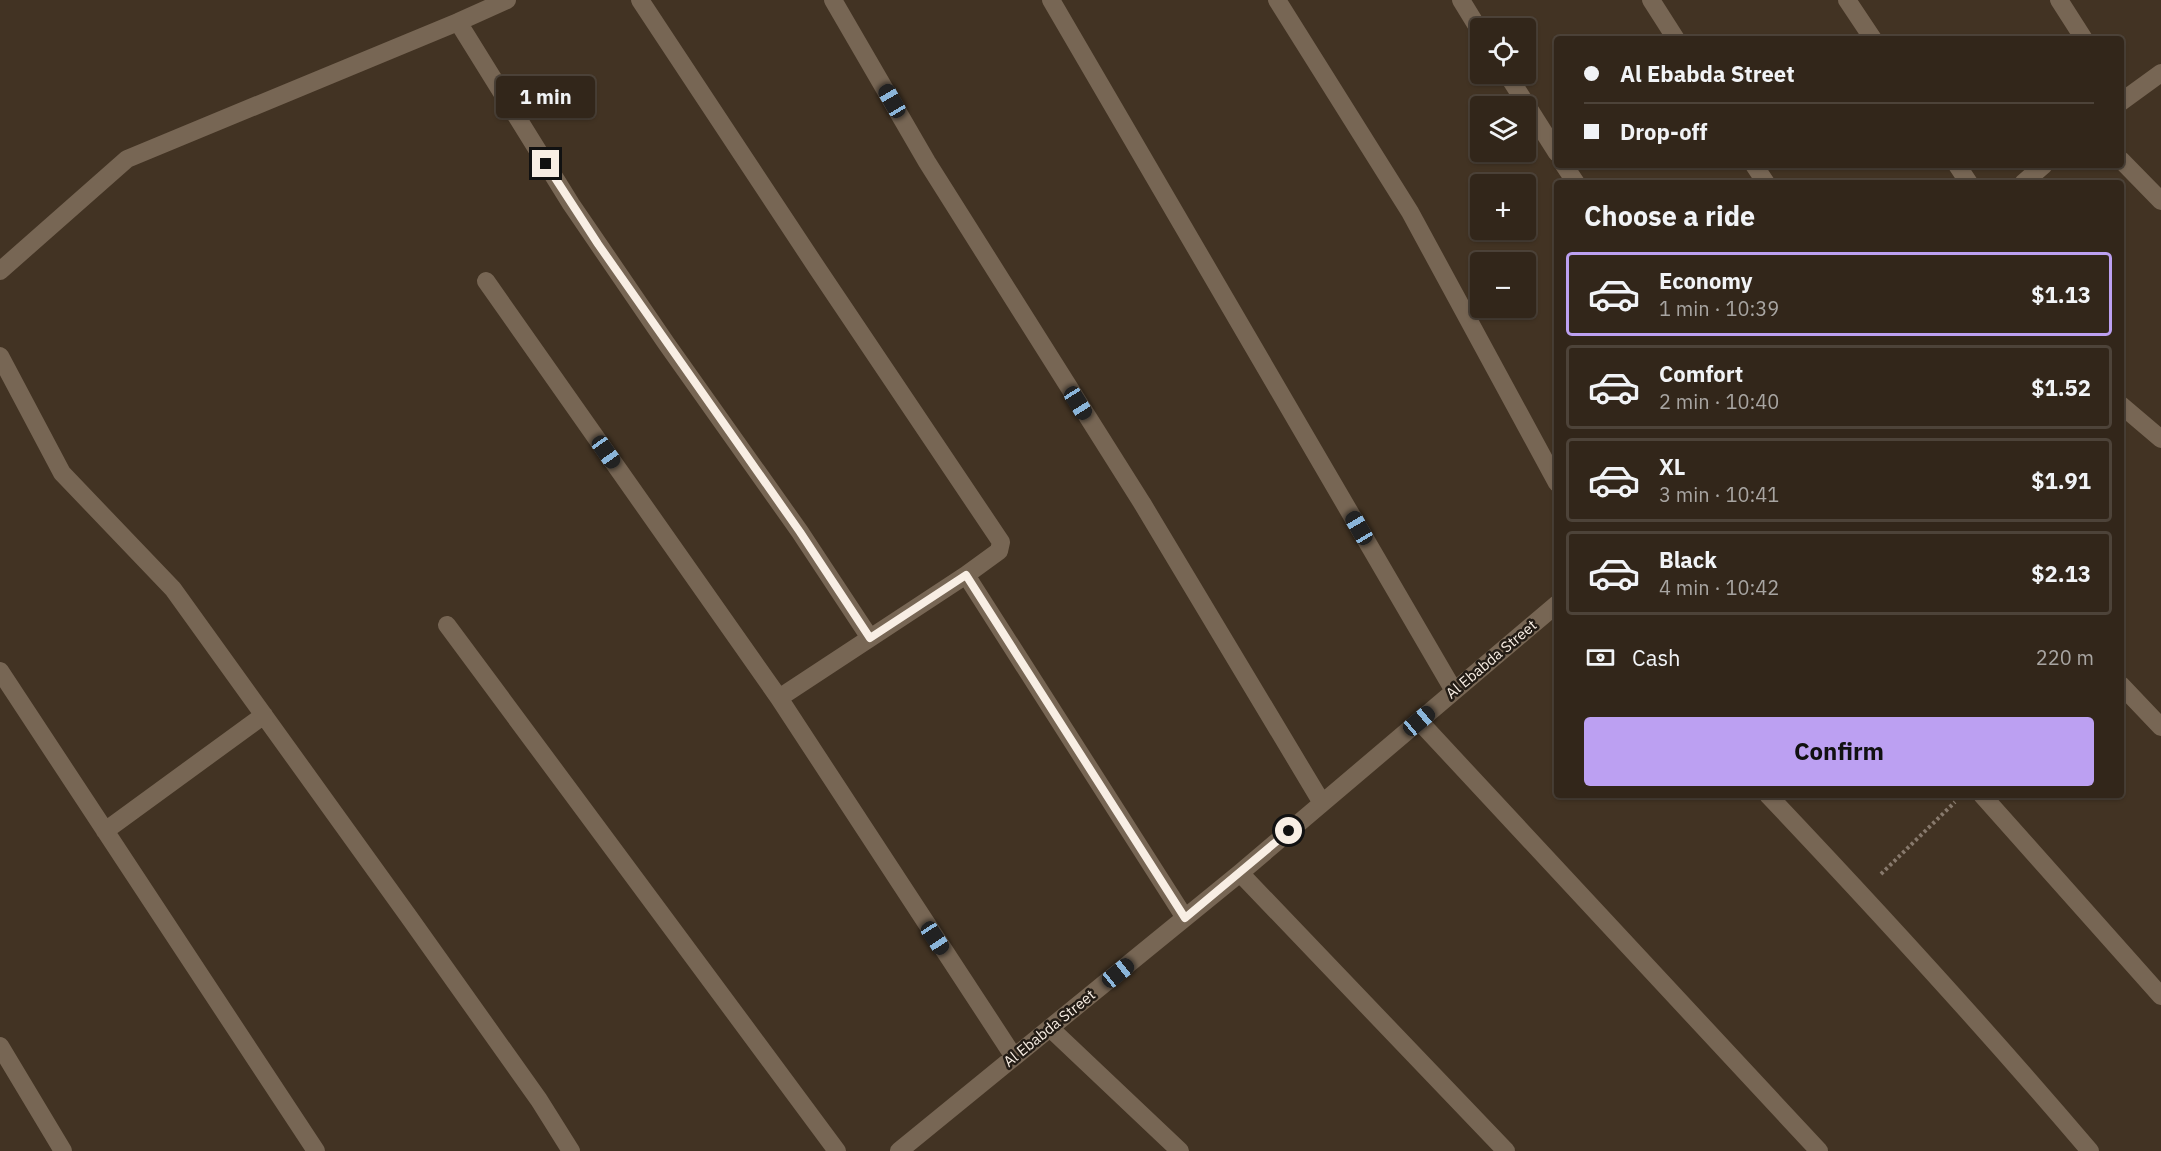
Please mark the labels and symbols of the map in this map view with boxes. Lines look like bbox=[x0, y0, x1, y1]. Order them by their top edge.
callout: 1 min bbox=[496, 77, 596, 119]
car bbox=[875, 81, 909, 121]
route end bbox=[532, 150, 559, 177]
car bbox=[1061, 383, 1095, 423]
car bbox=[588, 432, 624, 472]
car bbox=[1342, 508, 1376, 548]
street label: Al Ebabda Street bbox=[1442, 615, 1540, 703]
car bbox=[1399, 703, 1439, 739]
route start bbox=[1275, 817, 1302, 844]
car bbox=[918, 918, 952, 958]
car bbox=[1098, 955, 1138, 991]
street label: Al Ebabda Street bbox=[999, 985, 1099, 1071]

